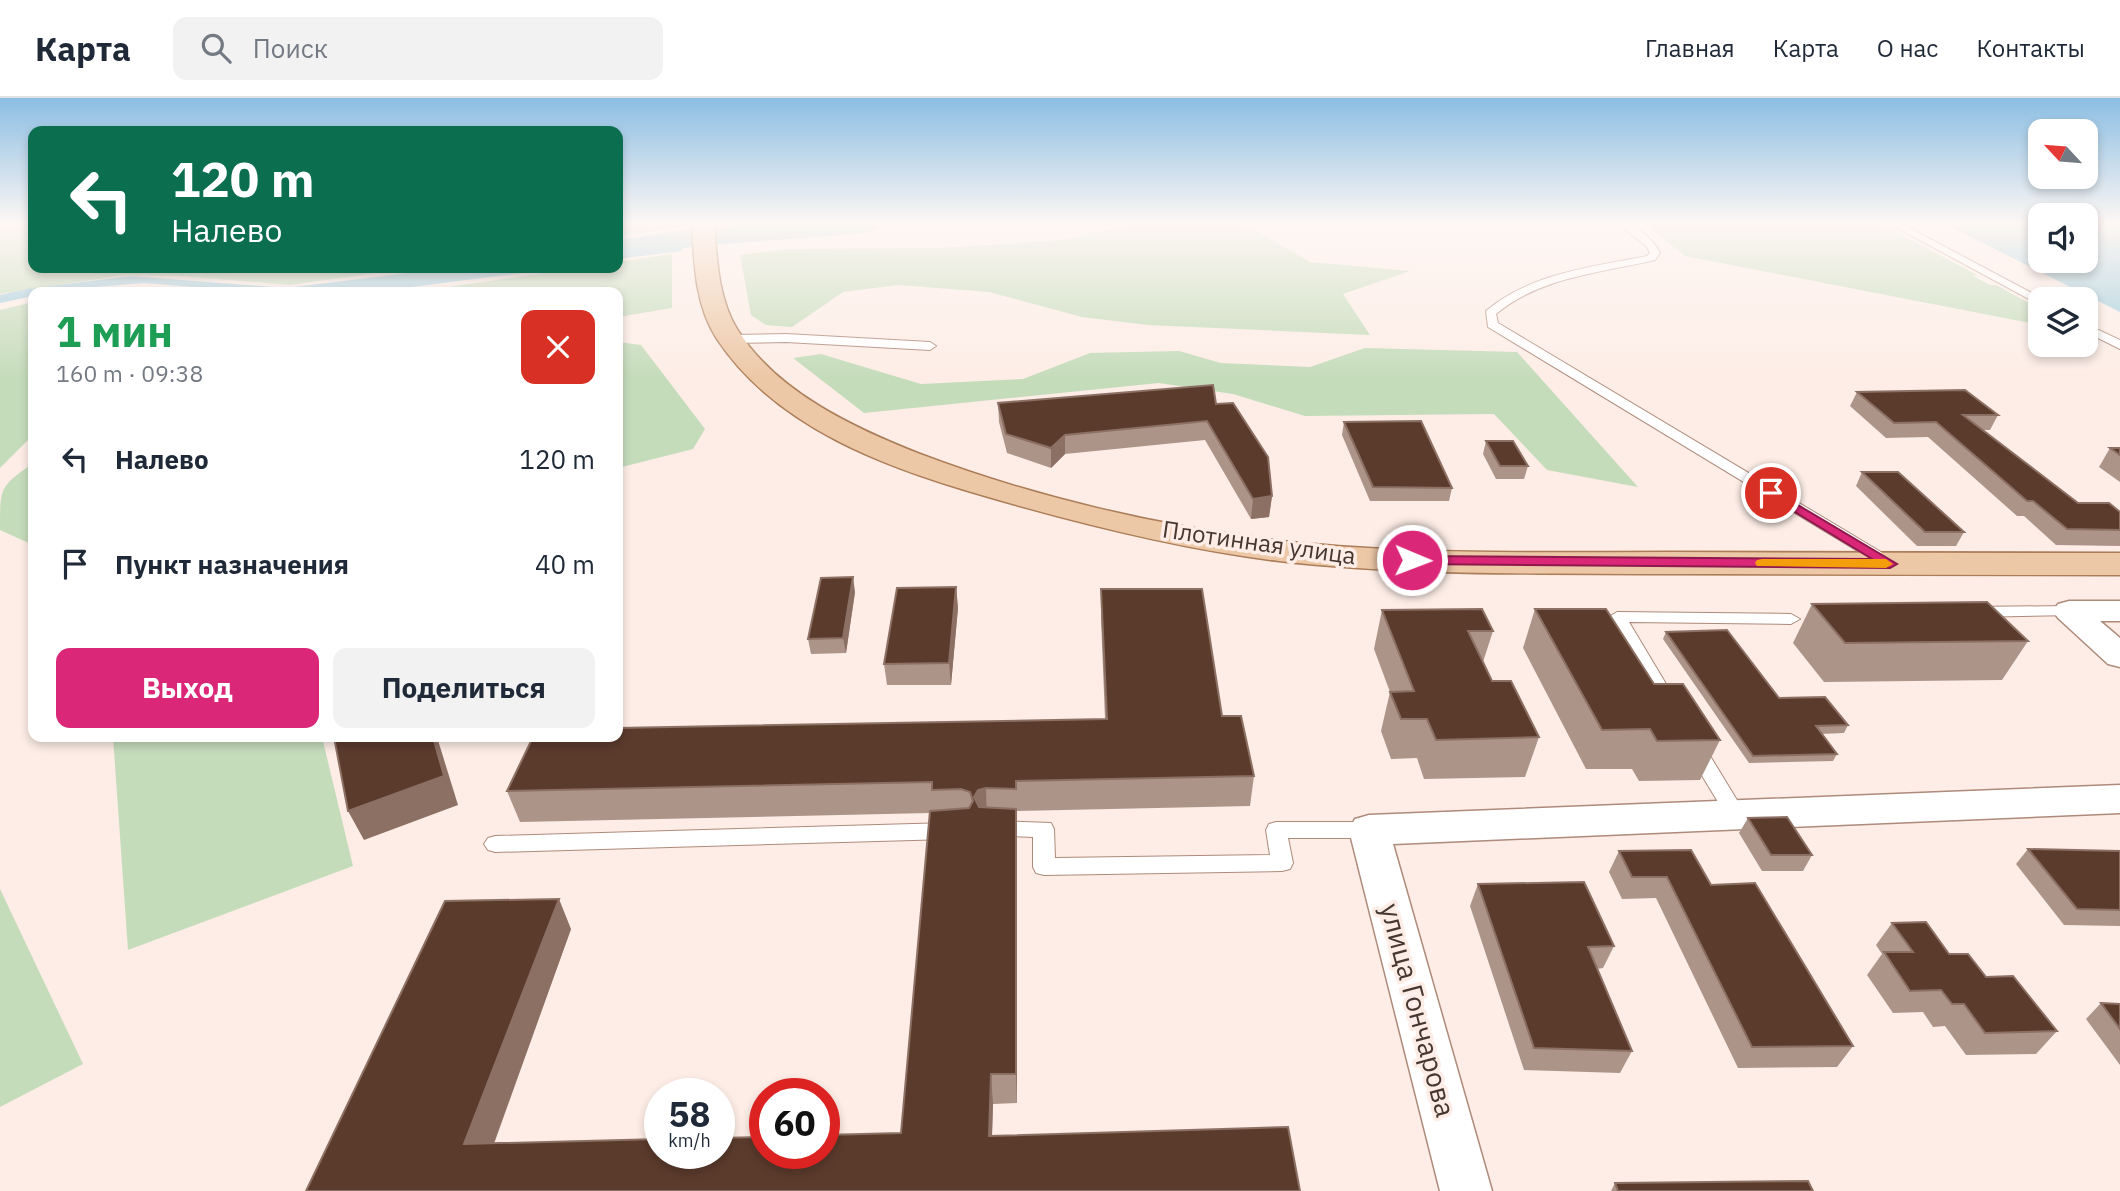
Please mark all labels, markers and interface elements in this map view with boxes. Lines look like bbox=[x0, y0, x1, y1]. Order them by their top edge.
search box bbox=[173, 17, 663, 80]
text: Карта bbox=[35, 27, 131, 70]
icon: search bbox=[197, 29, 235, 67]
text: Поиск bbox=[253, 31, 328, 65]
text: Главная bbox=[1645, 32, 1735, 64]
text: Карта bbox=[1773, 32, 1839, 64]
text: О нас bbox=[1877, 32, 1938, 64]
text: Контакты bbox=[1976, 32, 2085, 64]
north arrow bbox=[2028, 119, 2098, 189]
map controls bbox=[2028, 119, 2098, 357]
text: 120 m bbox=[171, 147, 315, 210]
icon: left bbox=[56, 154, 147, 245]
button: sound bbox=[2028, 203, 2098, 273]
text: Налево bbox=[171, 209, 282, 251]
button: layers bbox=[2028, 287, 2098, 357]
text: 1 мин bbox=[56, 304, 173, 359]
button: close bbox=[521, 310, 595, 384]
text: 160 m · 09:38 bbox=[56, 358, 203, 388]
icon: left bbox=[56, 440, 94, 478]
text: Налево bbox=[115, 442, 209, 476]
text: 120 m bbox=[519, 442, 595, 476]
pin bbox=[1741, 463, 1801, 523]
icon: arrive bbox=[1752, 474, 1790, 512]
street label: Плотинная улица bbox=[1160, 513, 1358, 571]
position arrow bbox=[1375, 523, 1449, 597]
icon: arrive bbox=[56, 545, 94, 583]
text: Пункт назначения bbox=[115, 547, 349, 581]
text: 40 m bbox=[535, 547, 595, 581]
button: Выход bbox=[56, 648, 319, 728]
button: Поделиться bbox=[333, 648, 595, 728]
street label: улица Гончарова bbox=[1372, 899, 1465, 1121]
speed limit sign: 60 bbox=[749, 1078, 840, 1169]
text: 58 bbox=[668, 1091, 711, 1137]
text: km/h bbox=[668, 1129, 711, 1152]

